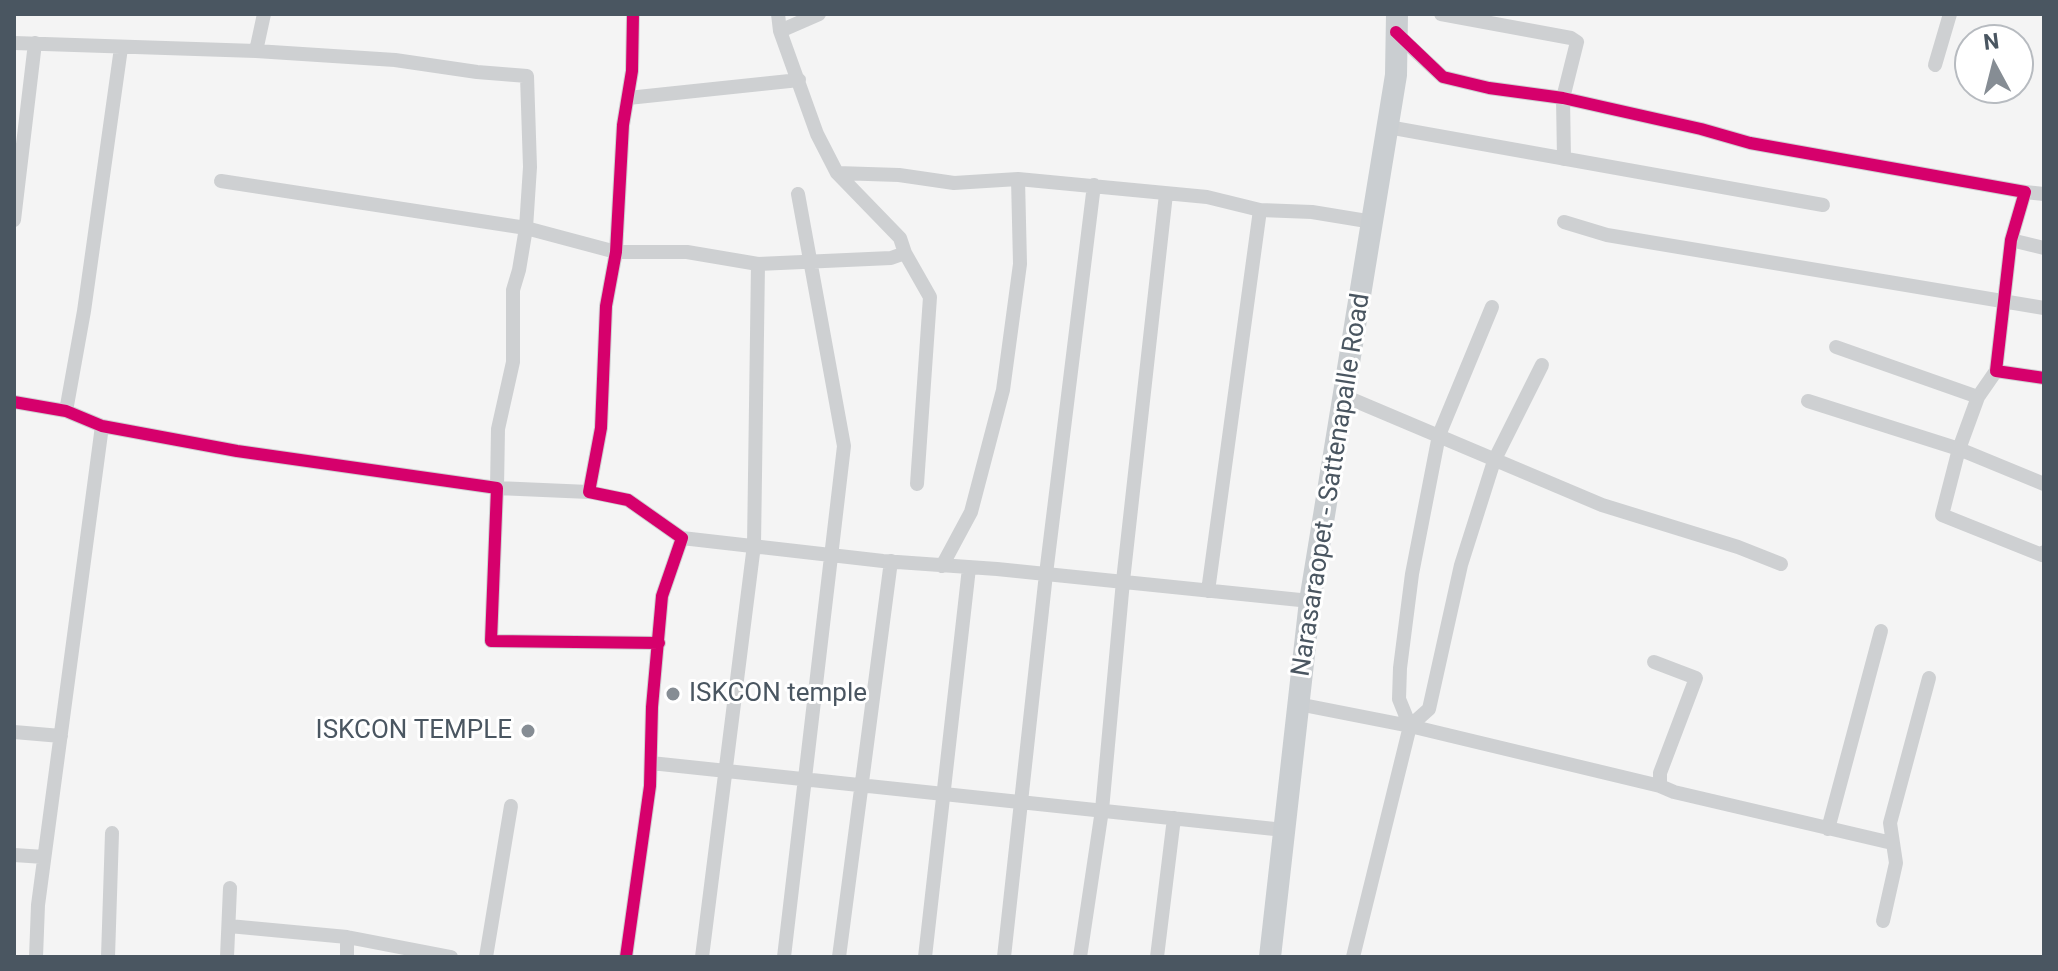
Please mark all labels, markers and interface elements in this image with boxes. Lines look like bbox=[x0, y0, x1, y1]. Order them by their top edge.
north arrow bbox=[1954, 24, 2034, 104]
text: N bbox=[1982, 28, 2000, 55]
street label: Narasaraopet - Sattenapalle Road bbox=[1286, 291, 1378, 679]
place label: ISKCON temple bbox=[689, 678, 867, 710]
marker: ISKCON temple bbox=[664, 685, 682, 703]
place label: ISKCON TEMPLE bbox=[316, 715, 512, 747]
marker: ISKCON TEMPLE bbox=[519, 722, 537, 740]

